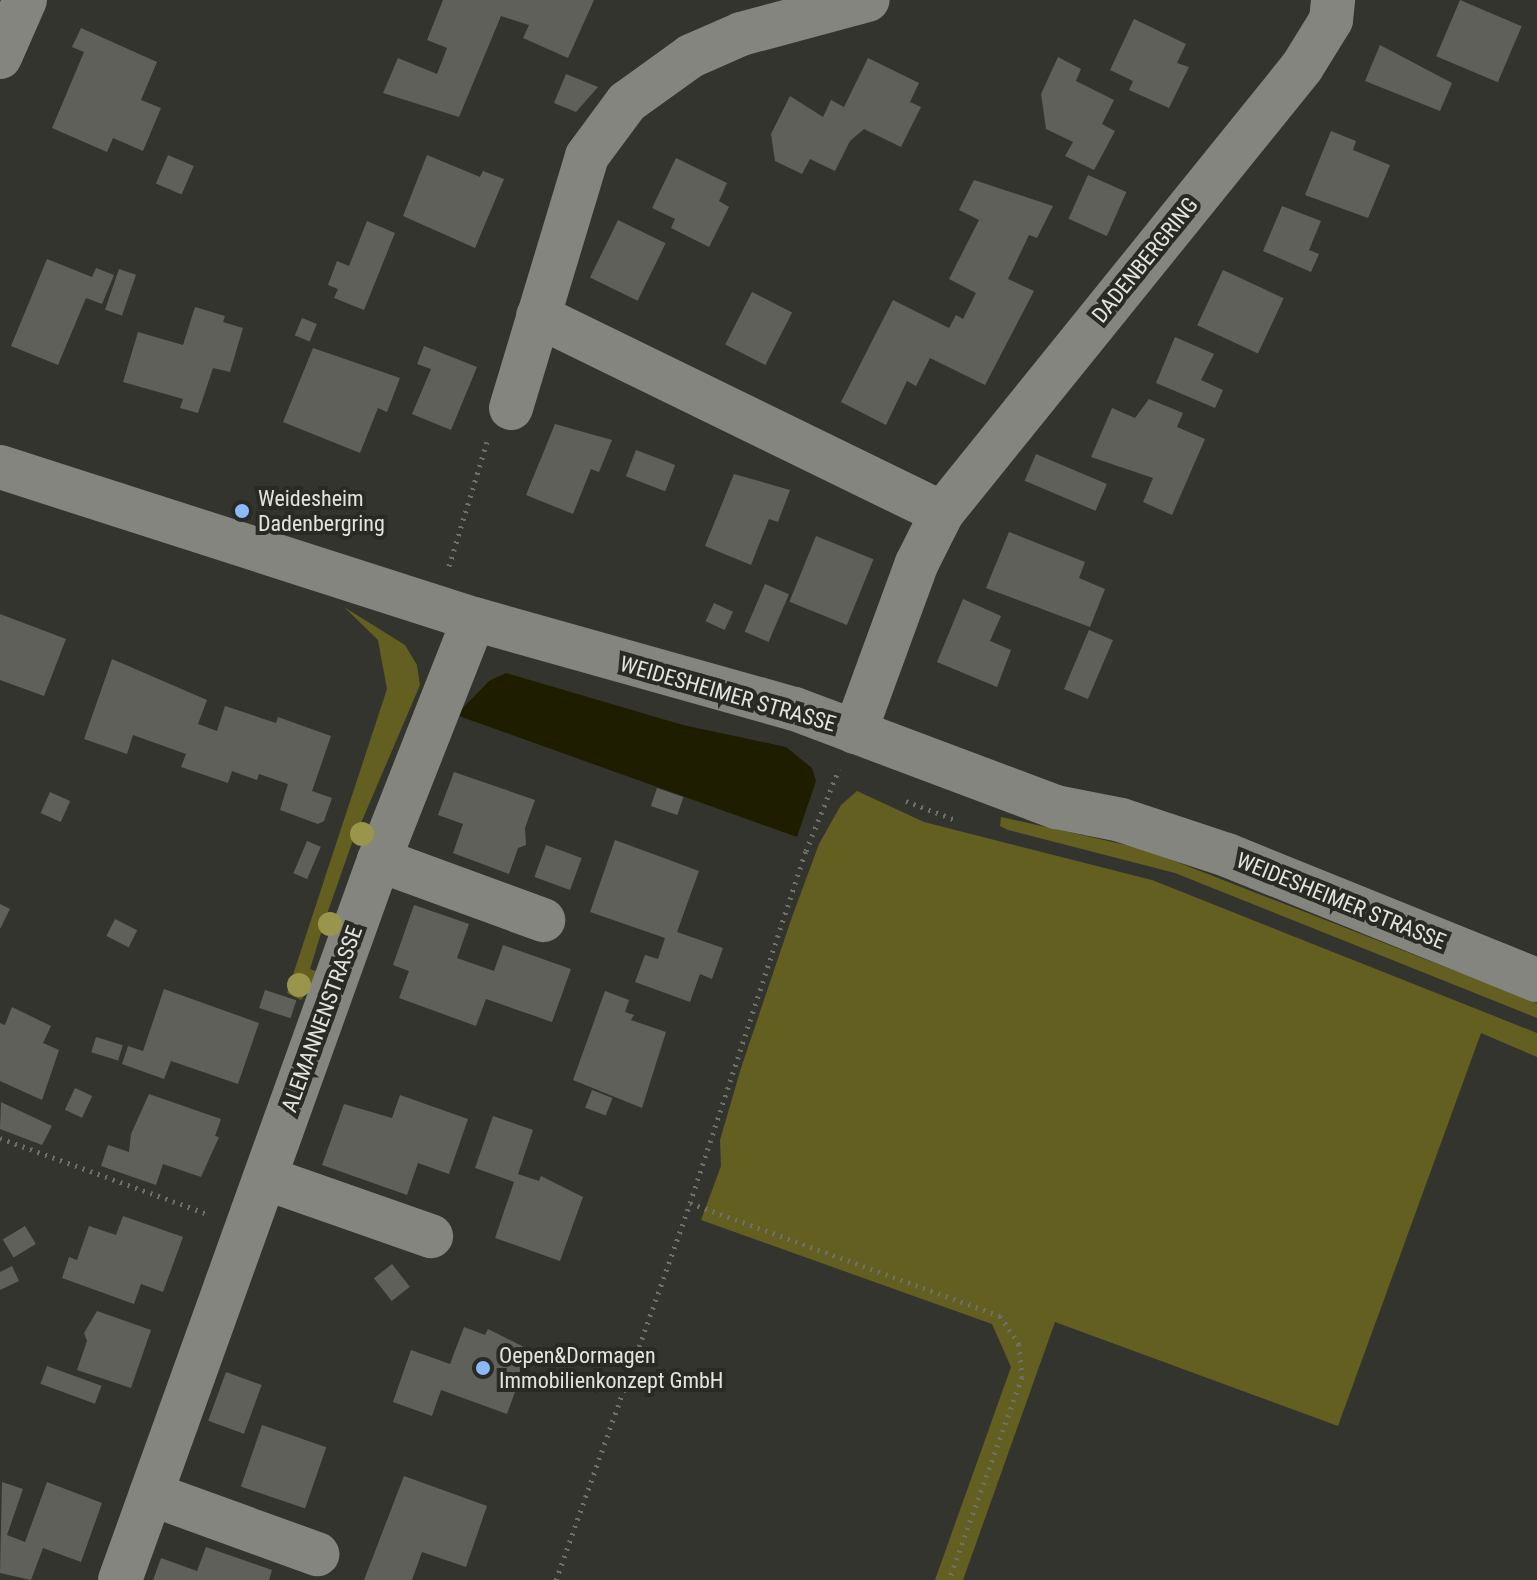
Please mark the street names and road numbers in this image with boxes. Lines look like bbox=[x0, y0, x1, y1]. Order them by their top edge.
street label: DADENBERGRING bbox=[1086, 192, 1204, 328]
street label: WEIDESHEIMER STRASSE bbox=[617, 651, 839, 737]
street label: WEIDESHEIMER STRASSE bbox=[1232, 847, 1450, 955]
street label: ALEMANNENSTRASSE bbox=[276, 922, 368, 1116]

